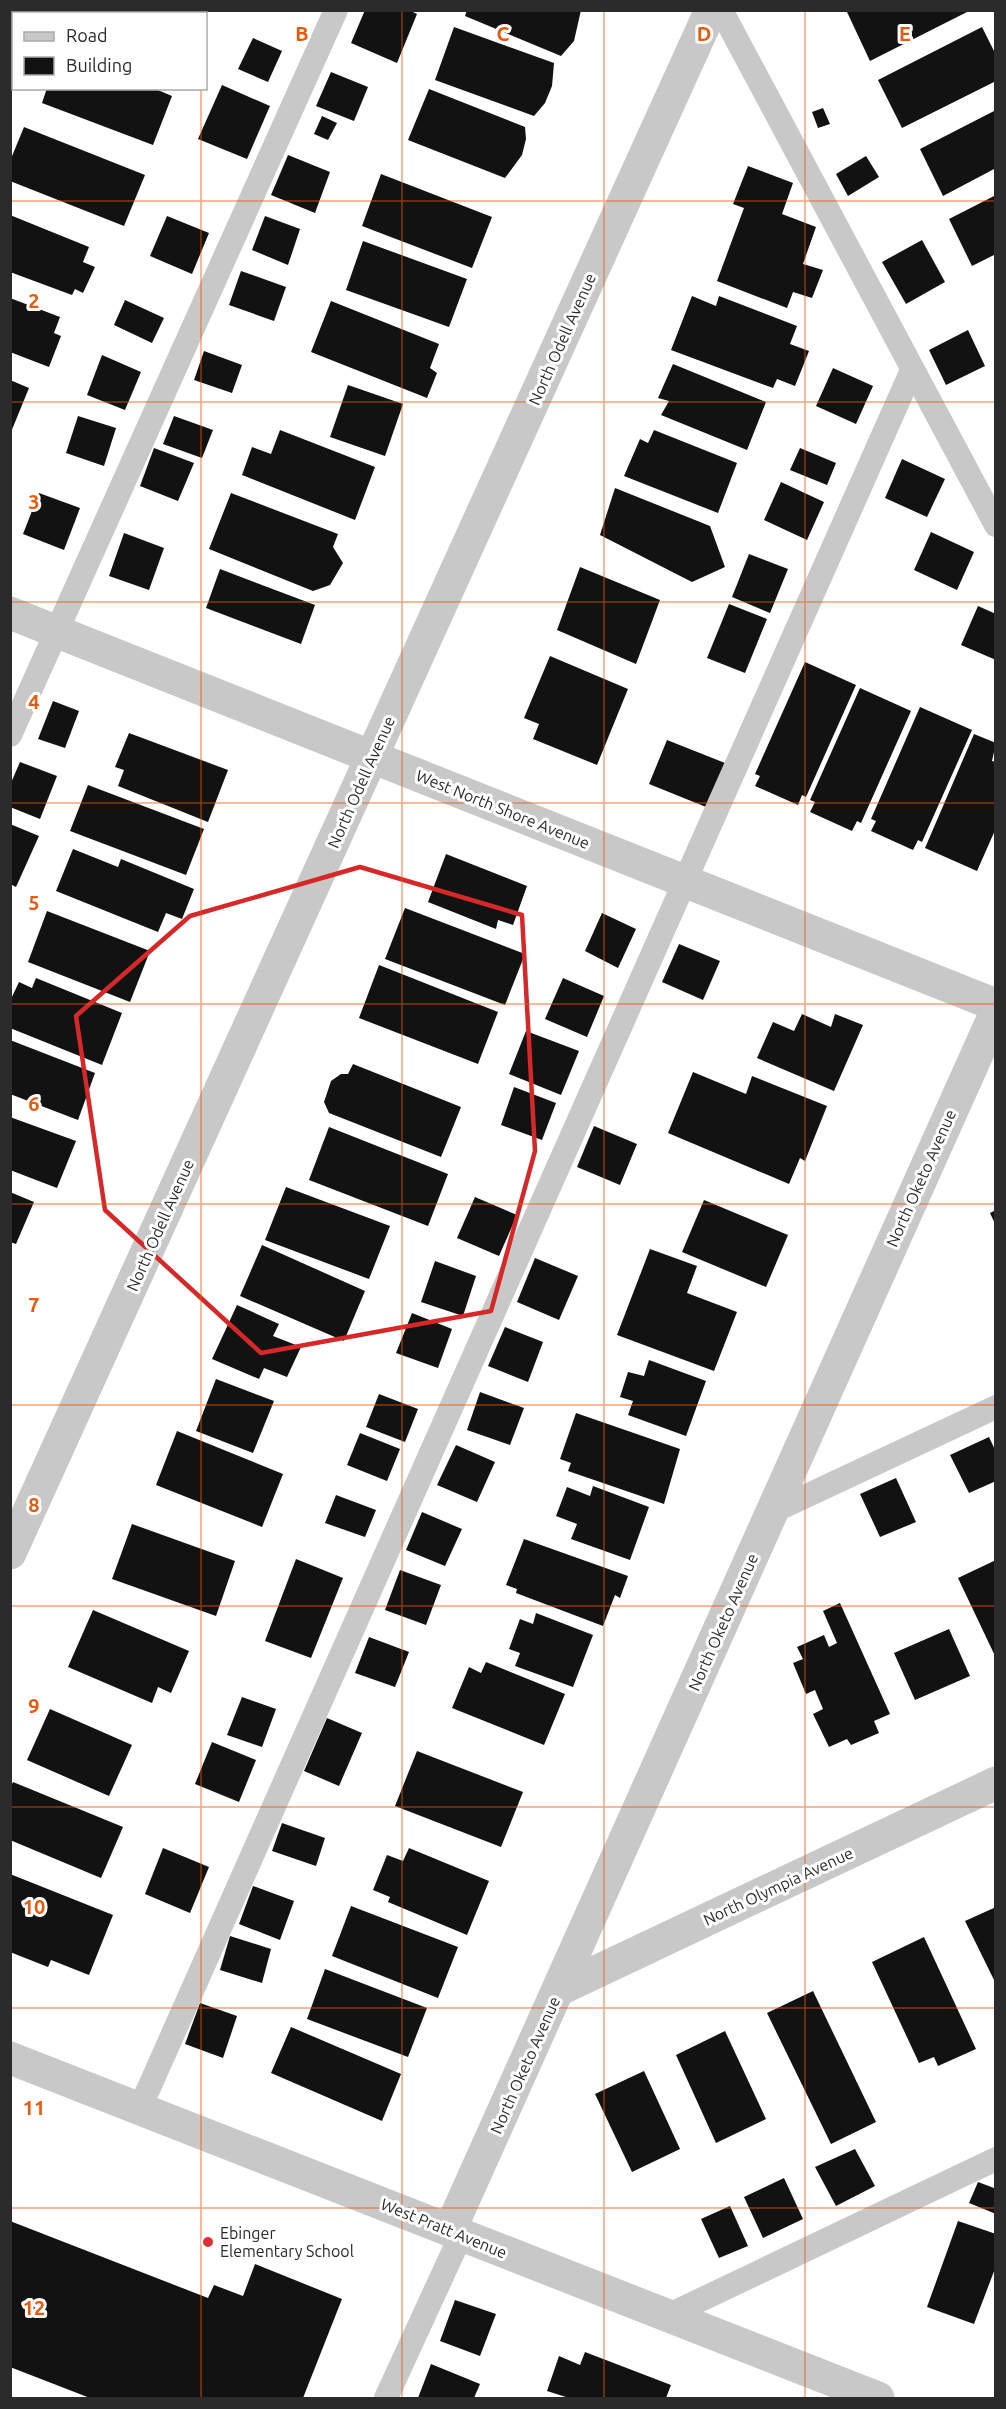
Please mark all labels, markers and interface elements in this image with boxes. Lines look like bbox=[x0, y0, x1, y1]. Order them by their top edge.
legend bbox=[12, 12, 207, 90]
text: B bbox=[295, 22, 309, 45]
text: C bbox=[497, 22, 510, 45]
text: D bbox=[697, 22, 711, 45]
text: E bbox=[899, 22, 911, 45]
text: Road bbox=[66, 25, 108, 45]
text: Building bbox=[66, 55, 132, 75]
street label: North Odell Avenue bbox=[525, 270, 599, 408]
text: 2 bbox=[28, 289, 40, 312]
text: 3 bbox=[28, 490, 40, 513]
text: 4 bbox=[28, 690, 40, 713]
street label: North Odell Avenue bbox=[324, 713, 398, 851]
street label: West North Shore Avenue bbox=[414, 766, 592, 852]
text: 5 bbox=[28, 891, 40, 914]
text: 6 bbox=[28, 1092, 40, 1115]
street label: North Oketo Avenue bbox=[883, 1107, 959, 1249]
street label: North Odell Avenue bbox=[123, 1156, 197, 1294]
text: 7 bbox=[28, 1293, 40, 1316]
text: 8 bbox=[28, 1493, 40, 1516]
street label: North Oketo Avenue bbox=[685, 1551, 761, 1693]
text: 9 bbox=[28, 1694, 40, 1717]
street label: North Olympia Avenue bbox=[700, 1843, 856, 1929]
text: 10 bbox=[23, 1895, 45, 1918]
street label: North Oketo Avenue bbox=[487, 1994, 563, 2136]
text: 11 bbox=[23, 2096, 45, 2119]
street label: West Pratt Avenue bbox=[378, 2195, 510, 2261]
place label: Ebinger Elementary School bbox=[220, 2224, 354, 2260]
marker: Ebinger Elementary School bbox=[201, 2235, 215, 2249]
text: 12 bbox=[23, 2296, 45, 2319]

